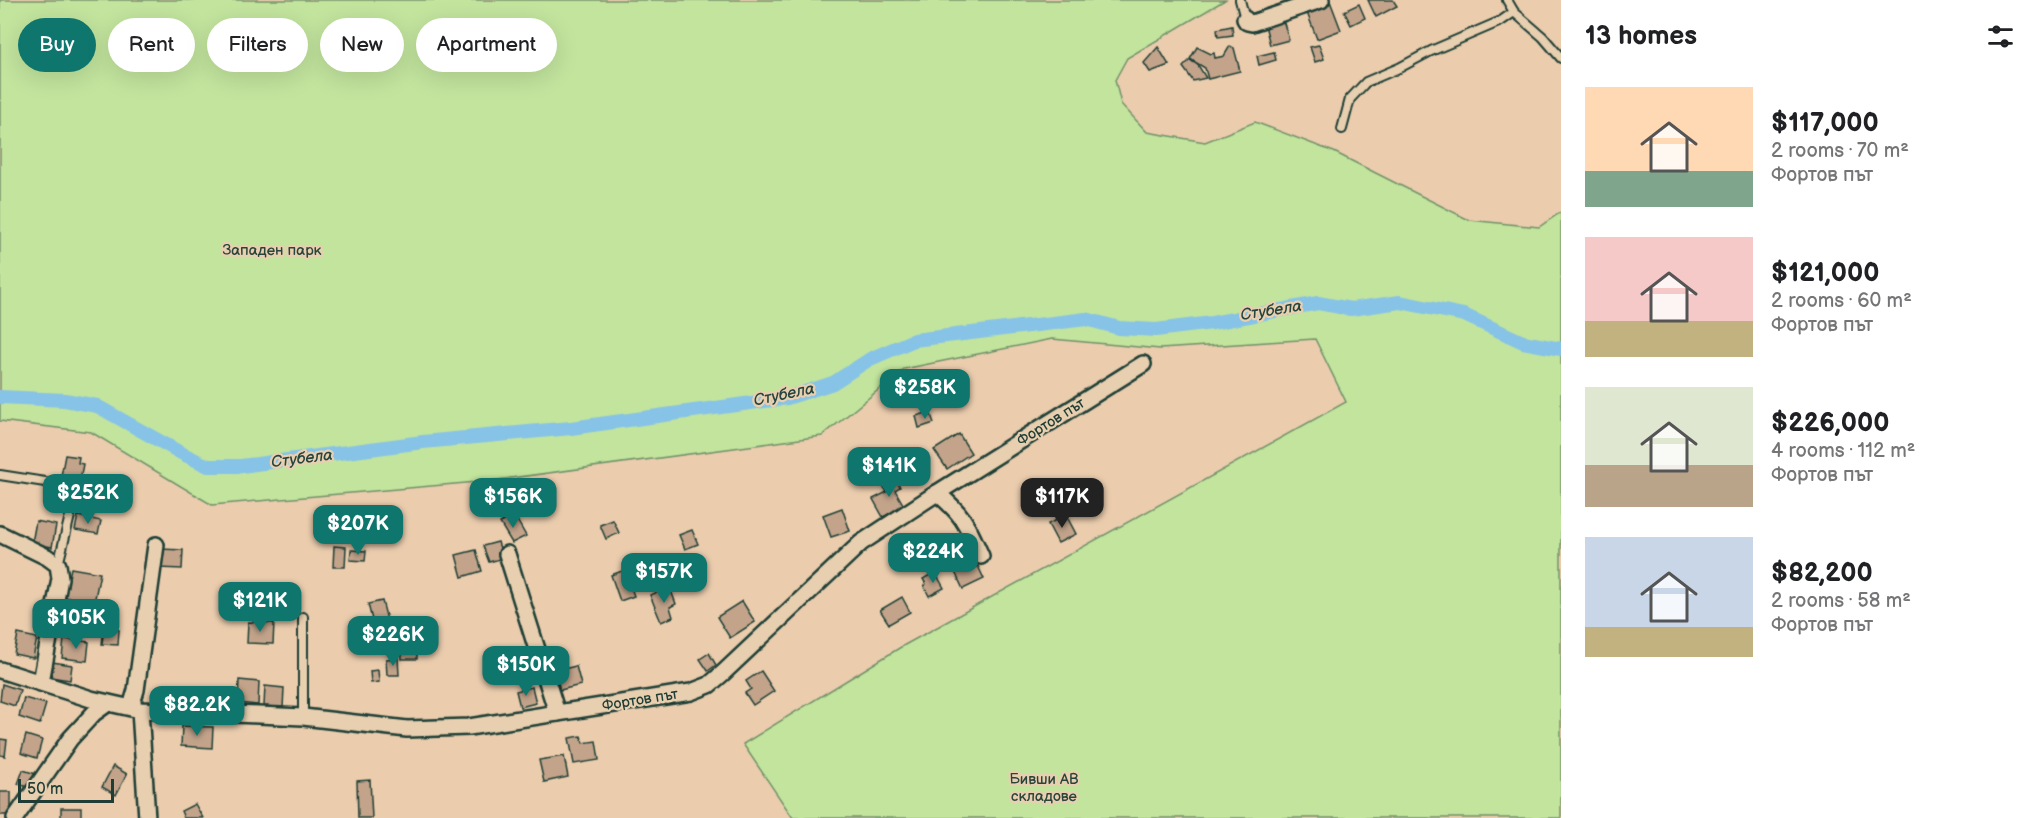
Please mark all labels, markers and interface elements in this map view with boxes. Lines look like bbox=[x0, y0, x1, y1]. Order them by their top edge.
chip: Buy bbox=[18, 18, 96, 72]
chip: Rent bbox=[108, 18, 195, 72]
chip: Filters bbox=[207, 18, 308, 72]
chip: New bbox=[320, 18, 404, 72]
chip: Apartment bbox=[416, 18, 557, 72]
icon: filters bbox=[1984, 20, 2017, 53]
text: 13 homes bbox=[1585, 21, 1697, 52]
text: $117,000 bbox=[1771, 108, 1879, 139]
icon: home bbox=[1633, 111, 1705, 183]
text: 2 rooms · 70 m² bbox=[1771, 139, 1909, 163]
text: Фортов път bbox=[1771, 163, 1873, 187]
park label: Западен парк bbox=[222, 241, 322, 260]
text: $121,000 bbox=[1771, 258, 1879, 289]
icon: home bbox=[1633, 261, 1705, 333]
text: 2 rooms · 60 m² bbox=[1771, 289, 1912, 313]
water label: Стубела bbox=[1239, 297, 1303, 325]
text: Фортов път bbox=[1771, 313, 1873, 337]
pin: $258K bbox=[883, 369, 967, 420]
text: $258K bbox=[894, 376, 956, 400]
water label: Стубела bbox=[752, 379, 816, 411]
street label: Фортов път bbox=[1013, 394, 1089, 450]
text: $226,000 bbox=[1771, 408, 1889, 439]
icon: home bbox=[1633, 411, 1705, 483]
text: 4 rooms · 112 m² bbox=[1771, 439, 1915, 463]
water label: Стубела bbox=[270, 446, 334, 472]
pin: $141K bbox=[847, 447, 931, 498]
text: $141K bbox=[862, 454, 917, 478]
text: Фортов път bbox=[1771, 463, 1873, 487]
pin: $252K bbox=[46, 474, 130, 525]
pin: $156K bbox=[471, 478, 555, 529]
pin: $117K bbox=[1020, 478, 1104, 529]
text: $252K bbox=[57, 481, 119, 505]
text: $156K bbox=[484, 485, 542, 509]
text: $117K bbox=[1035, 485, 1089, 509]
pin: $207K bbox=[316, 505, 400, 556]
text: $207K bbox=[327, 512, 389, 536]
pin: $224K bbox=[891, 533, 975, 584]
text: $224K bbox=[902, 540, 964, 564]
pin: $157K bbox=[622, 553, 706, 604]
text: $82,200 bbox=[1771, 558, 1873, 589]
text: $157K bbox=[635, 560, 693, 584]
icon: home bbox=[1633, 561, 1705, 633]
pin: $121K bbox=[218, 582, 302, 633]
text: $121K bbox=[232, 589, 288, 613]
text: 2 rooms · 58 m² bbox=[1771, 589, 1911, 613]
pin: $105K bbox=[34, 599, 118, 650]
text: $105K bbox=[46, 606, 106, 630]
text: Фортов път bbox=[1771, 613, 1873, 637]
pin: $226K bbox=[351, 616, 435, 667]
text: $226K bbox=[362, 623, 424, 647]
pin: $150K bbox=[484, 646, 568, 697]
text: $150K bbox=[496, 653, 556, 677]
street label: Фортов път bbox=[601, 685, 679, 715]
pin: $82.2K bbox=[148, 686, 246, 737]
text: $82.2K bbox=[163, 693, 231, 717]
park label: Бивши АВ складове bbox=[1009, 770, 1079, 806]
scale bar bbox=[18, 776, 114, 804]
text: 50 m bbox=[27, 780, 63, 799]

